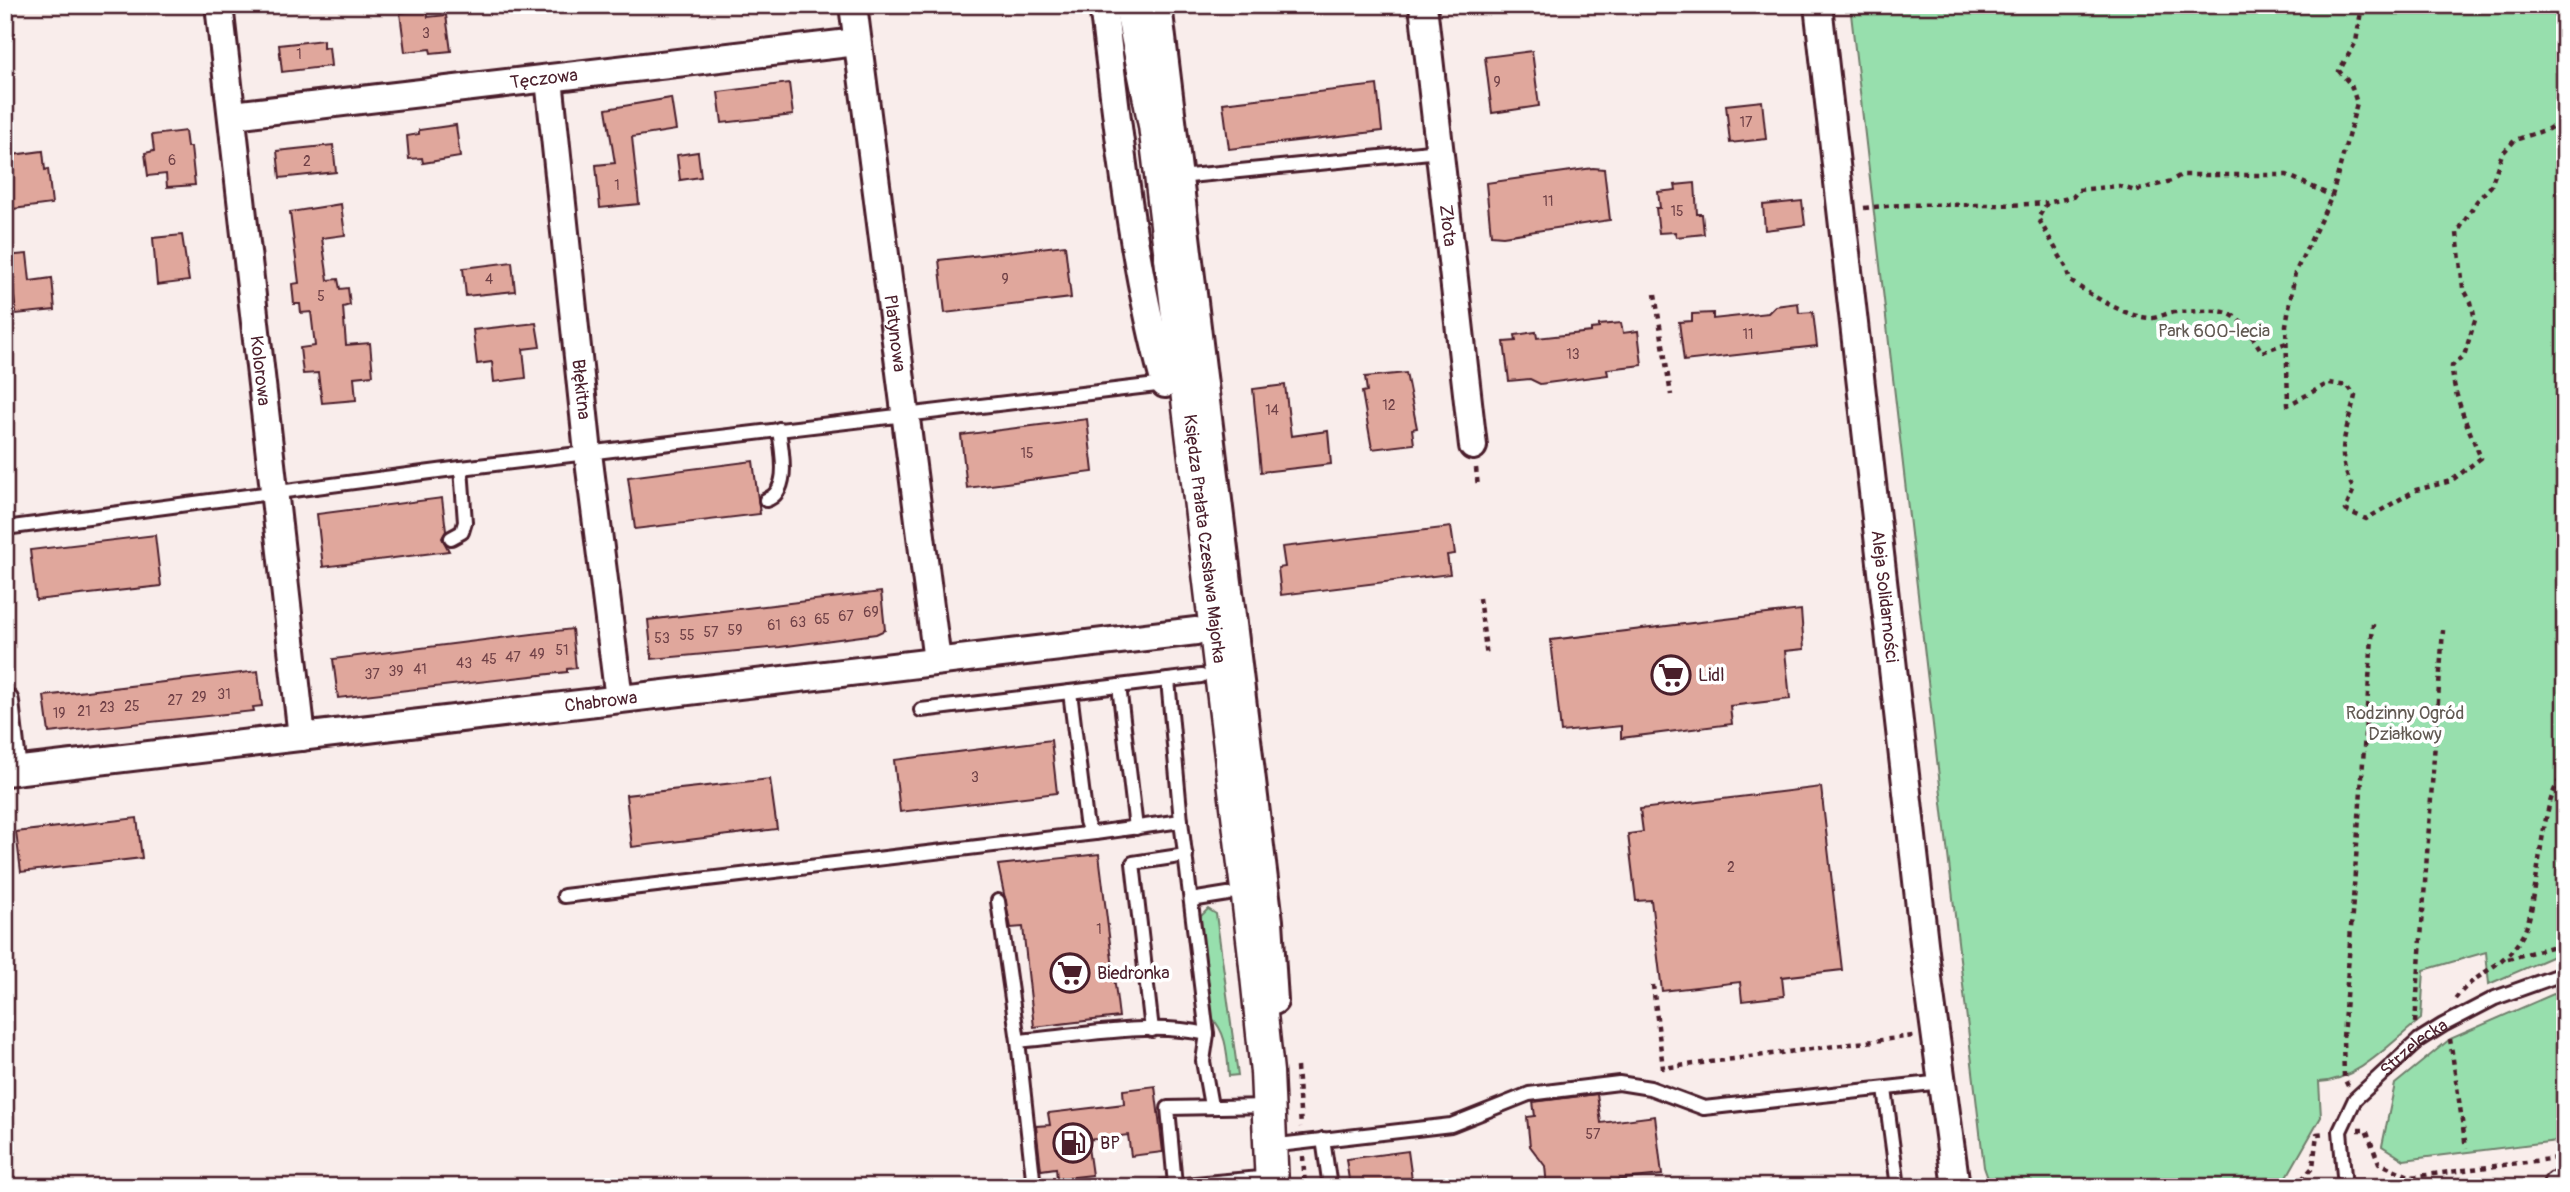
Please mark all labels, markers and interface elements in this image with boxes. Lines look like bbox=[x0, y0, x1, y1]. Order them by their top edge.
house number: 3 bbox=[422, 25, 430, 42]
house number: 1 bbox=[296, 46, 302, 63]
street label: Tęczowa bbox=[509, 64, 579, 95]
house number: 9 bbox=[1493, 74, 1501, 91]
house number: 17 bbox=[1740, 114, 1753, 131]
house number: 6 bbox=[168, 152, 176, 169]
house number: 2 bbox=[303, 153, 311, 170]
house number: 1 bbox=[614, 177, 620, 194]
house number: 11 bbox=[1543, 193, 1553, 210]
street label: Złota bbox=[1434, 203, 1461, 248]
house number: 15 bbox=[1670, 203, 1684, 220]
house number: 4 bbox=[485, 271, 493, 288]
house number: 9 bbox=[1001, 271, 1009, 288]
house number: 5 bbox=[317, 288, 325, 305]
street label: Platynowa bbox=[878, 293, 911, 373]
park label: Park 600-lecia bbox=[2158, 320, 2270, 343]
house number: 11 bbox=[1743, 326, 1753, 343]
street label: Kolorowa bbox=[245, 334, 275, 407]
house number: 13 bbox=[1566, 346, 1580, 363]
street label: Błękitna bbox=[566, 358, 595, 421]
house number: 12 bbox=[1382, 397, 1396, 414]
house number: 14 bbox=[1265, 402, 1279, 419]
street label: Księdza Prałata Czesława Majorka bbox=[1178, 413, 1231, 664]
house number: 15 bbox=[1020, 445, 1034, 462]
street label: Aleja Solidarności bbox=[1865, 529, 1903, 664]
house number: 69 bbox=[863, 604, 879, 621]
house number: 67 bbox=[838, 608, 854, 625]
house number: 65 bbox=[814, 611, 830, 628]
house number: 63 bbox=[790, 614, 806, 631]
house number: 61 bbox=[767, 617, 781, 634]
house number: 59 bbox=[728, 622, 742, 639]
house number: 57 bbox=[704, 624, 719, 641]
house number: 55 bbox=[679, 627, 695, 644]
house number: 53 bbox=[654, 630, 670, 647]
house number: 51 bbox=[555, 642, 569, 659]
house number: 49 bbox=[529, 646, 545, 663]
house number: 47 bbox=[505, 649, 521, 666]
house number: 45 bbox=[481, 651, 497, 668]
supermarket icon: Lidl bbox=[1650, 654, 1692, 696]
house number: 43 bbox=[456, 655, 472, 672]
house number: 41 bbox=[413, 661, 427, 678]
house number: 39 bbox=[388, 663, 404, 680]
place label: Lidl bbox=[1698, 664, 1724, 687]
house number: 37 bbox=[364, 666, 380, 683]
house number: 31 bbox=[217, 686, 231, 703]
street label: Chabrowa bbox=[563, 686, 638, 718]
house number: 29 bbox=[191, 689, 207, 706]
house number: 27 bbox=[167, 692, 183, 709]
house number: 25 bbox=[124, 698, 140, 715]
house number: 23 bbox=[99, 699, 115, 716]
park label: Rodzinny Ogród Działkowy bbox=[2346, 702, 2464, 746]
house number: 21 bbox=[77, 703, 91, 720]
house number: 19 bbox=[53, 705, 65, 722]
house number: 3 bbox=[971, 769, 979, 786]
house number: 2 bbox=[1727, 859, 1735, 876]
house number: 1 bbox=[1096, 921, 1102, 938]
supermarket icon: Biedronka bbox=[1049, 952, 1091, 994]
place label: Biedronka bbox=[1097, 962, 1170, 985]
street label: Strzelecka bbox=[2376, 1014, 2452, 1082]
fuel station icon: BP bbox=[1052, 1122, 1094, 1164]
house number: 57 bbox=[1586, 1126, 1601, 1143]
place label: BP bbox=[1100, 1132, 1120, 1155]

